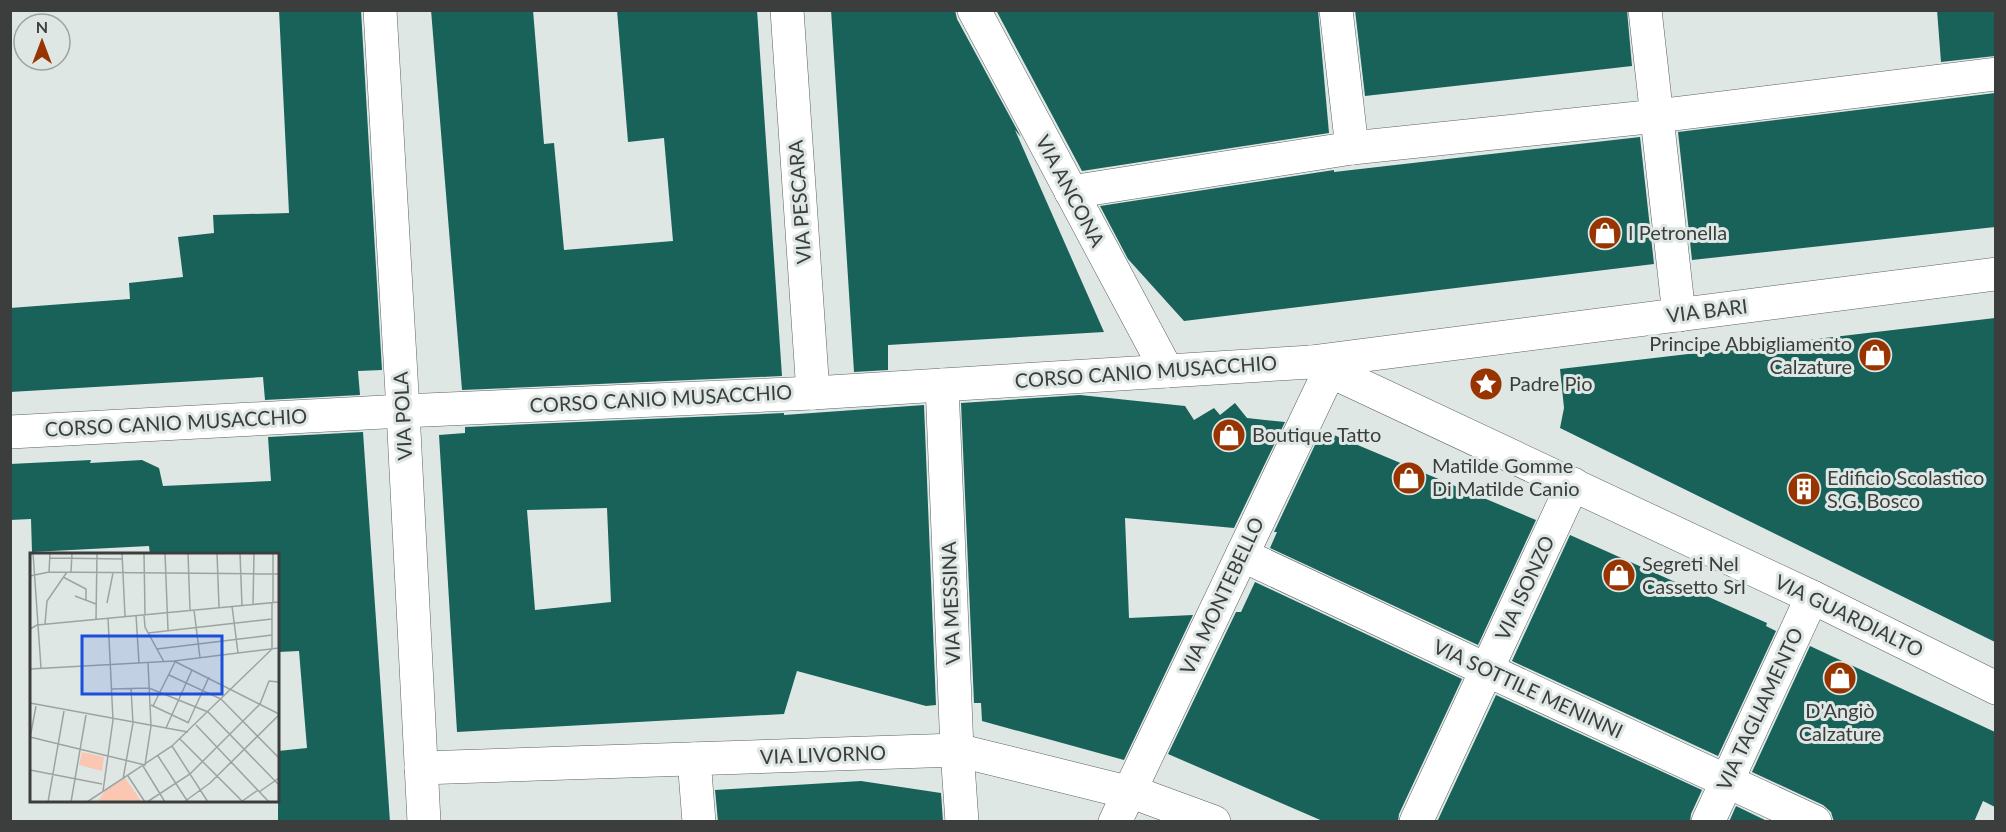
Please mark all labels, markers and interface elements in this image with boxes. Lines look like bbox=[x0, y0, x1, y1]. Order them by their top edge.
north arrow bbox=[12, 12, 72, 72]
text: N bbox=[36, 17, 48, 36]
street label: VIA ANCONA bbox=[1031, 131, 1111, 251]
street label: VIA PESCARA bbox=[783, 139, 815, 265]
shop icon: I Petronella bbox=[1587, 215, 1623, 251]
place label: I Petronella bbox=[1628, 220, 1727, 244]
street label: VIA BARI bbox=[1665, 293, 1749, 327]
place label: Principe Abbigliamento Calzature bbox=[1649, 331, 1852, 378]
shop icon: Principe Abbigliamento Calzature bbox=[1857, 337, 1893, 373]
street label: CORSO CANIO MUSACCHIO bbox=[1014, 350, 1278, 392]
place icon: Padre Pio bbox=[1468, 366, 1504, 402]
street label: VIA POLA bbox=[388, 371, 416, 461]
place label: Padre Pio bbox=[1509, 371, 1592, 395]
street label: CORSO CANIO MUSACCHIO bbox=[529, 379, 793, 417]
street label: CORSO CANIO MUSACCHIO bbox=[44, 403, 308, 441]
shop icon: Boutique Tatto bbox=[1211, 417, 1247, 453]
place label: Boutique Tatto bbox=[1252, 422, 1381, 446]
place label: Matilde Gomme Di Matilde Canio bbox=[1432, 453, 1580, 500]
shop icon: Matilde Gomme Di Matilde Canio bbox=[1391, 460, 1427, 496]
place label: Edificio Scolastico S.G. Bosco bbox=[1827, 465, 1984, 512]
building icon: Edificio Scolastico S.G. Bosco bbox=[1786, 471, 1822, 507]
street label: VIA MONTEBELLO bbox=[1174, 513, 1268, 678]
street label: VIA ISONZO bbox=[1489, 531, 1559, 644]
street label: VIA MESSINA bbox=[936, 541, 964, 665]
place label: Segreti Nel Cassetto Srl bbox=[1642, 551, 1746, 598]
inset map bbox=[30, 553, 279, 802]
shop icon: Segreti Nel Cassetto Srl bbox=[1601, 557, 1637, 593]
street label: VIA GUARDIALTO bbox=[1771, 569, 1928, 661]
street label: VIA TAGLIAMENTO bbox=[1711, 623, 1807, 794]
street label: VIA SOTTILE MENINNI bbox=[1430, 634, 1627, 743]
shop icon: D'Angiò Calzature bbox=[1822, 660, 1858, 696]
place label: D'Angiò Calzature bbox=[1799, 698, 1881, 745]
street label: VIA LIVORNO bbox=[760, 740, 886, 768]

